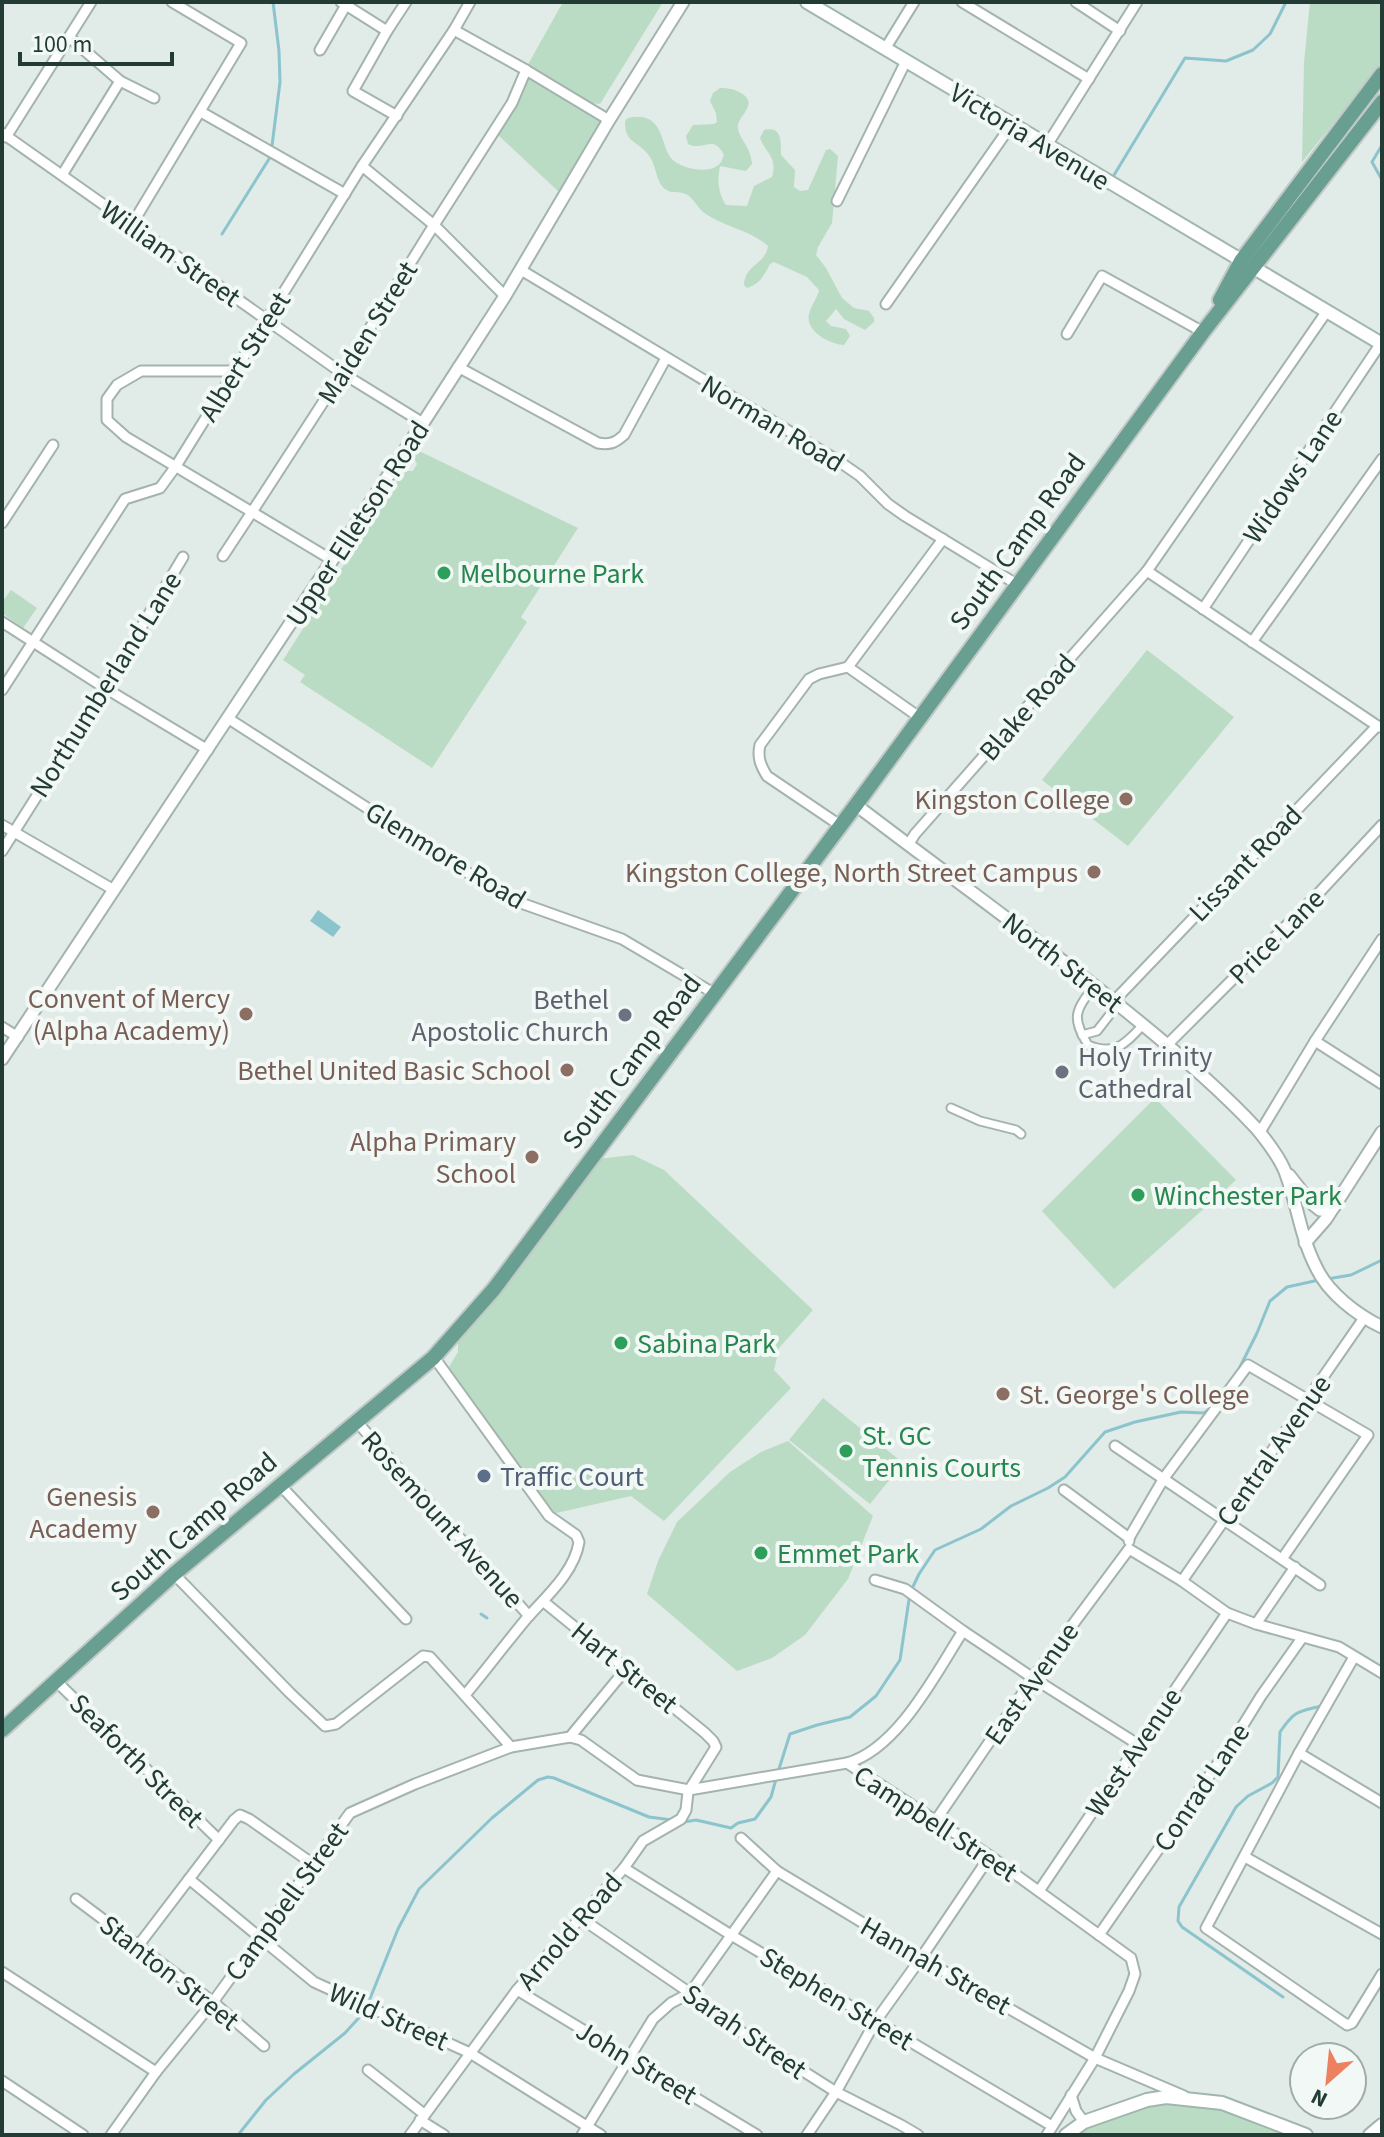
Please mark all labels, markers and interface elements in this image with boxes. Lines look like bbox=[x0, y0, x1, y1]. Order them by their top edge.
scale bar bbox=[20, 16, 172, 66]
text: 100 m bbox=[32, 27, 92, 62]
street label: Victoria Avenue bbox=[942, 73, 1117, 201]
street label: William Street bbox=[92, 191, 249, 317]
street label: Maiden Street bbox=[308, 253, 428, 412]
street label: Albert Street bbox=[189, 283, 301, 429]
street label: Norman Road bbox=[693, 365, 852, 483]
street label: Widows Lane bbox=[1233, 402, 1352, 552]
street label: Upper Elletson Road bbox=[276, 413, 439, 634]
street label: South Camp Road bbox=[940, 445, 1096, 638]
place label: Melbourne Park bbox=[460, 554, 644, 594]
street label: Northumberland Lane bbox=[20, 564, 192, 805]
marker: Melbourne Park bbox=[435, 564, 453, 582]
street label: Blake Road bbox=[970, 645, 1086, 770]
place label: Kingston College bbox=[914, 780, 1110, 820]
marker: Kingston College bbox=[1117, 790, 1135, 808]
street label: Glenmore Road bbox=[358, 792, 533, 920]
street label: Lissant Road bbox=[1180, 796, 1312, 931]
place label: Kingston College, North Street Campus bbox=[625, 853, 1078, 893]
marker: Kingston College, North Street Campus bbox=[1085, 863, 1103, 881]
street label: Price Lane bbox=[1220, 880, 1334, 994]
street label: North Street bbox=[994, 903, 1132, 1023]
street label: South Camp Road bbox=[553, 966, 711, 1158]
place label: Convent of Mercy (Alpha Academy) bbox=[28, 979, 230, 1051]
place label: Bethel Apostolic Church bbox=[411, 980, 609, 1052]
marker: Convent of Mercy (Alpha Academy) bbox=[237, 1005, 255, 1023]
marker: Bethel Apostolic Church bbox=[616, 1006, 634, 1024]
place label: Holy Trinity Cathedral bbox=[1078, 1037, 1212, 1109]
place label: Bethel United Basic School bbox=[237, 1051, 551, 1091]
marker: Bethel United Basic School bbox=[558, 1061, 576, 1079]
marker: Holy Trinity Cathedral bbox=[1053, 1063, 1071, 1081]
place label: Alpha Primary School bbox=[350, 1122, 516, 1194]
marker: Alpha Primary School bbox=[523, 1148, 541, 1166]
place label: Winchester Park bbox=[1154, 1176, 1342, 1216]
marker: Winchester Park bbox=[1129, 1186, 1147, 1204]
place label: Sabina Park bbox=[637, 1324, 776, 1364]
marker: Sabina Park bbox=[612, 1334, 630, 1352]
street label: Central Avenue bbox=[1207, 1367, 1341, 1534]
place label: St. George's College bbox=[1019, 1375, 1249, 1415]
marker: St. George's College bbox=[994, 1385, 1012, 1403]
place label: St. GC Tennis Courts bbox=[862, 1416, 1021, 1488]
street label: Rosemount Avenue bbox=[352, 1422, 533, 1617]
marker: St. GC Tennis Courts bbox=[837, 1442, 855, 1460]
street label: South Camp Road bbox=[101, 1443, 286, 1611]
place label: Traffic Court bbox=[500, 1457, 644, 1497]
marker: Traffic Court bbox=[475, 1467, 493, 1485]
place label: Genesis Academy bbox=[29, 1477, 137, 1549]
marker: Genesis Academy bbox=[144, 1503, 162, 1521]
place label: Emmet Park bbox=[777, 1534, 919, 1574]
marker: Emmet Park bbox=[752, 1544, 770, 1562]
street label: Hart Street bbox=[562, 1612, 687, 1724]
street label: East Avenue bbox=[975, 1614, 1089, 1753]
street label: West Avenue bbox=[1076, 1680, 1192, 1825]
street label: Seaforth Street bbox=[60, 1684, 213, 1837]
street label: Conrad Lane bbox=[1144, 1715, 1260, 1860]
street label: Campbell Street bbox=[846, 1756, 1026, 1892]
street label: Campbell Street bbox=[215, 1813, 359, 1989]
street label: Arnold Road bbox=[507, 1864, 632, 1999]
street label: Stanton Street bbox=[91, 1905, 248, 2041]
street label: Hannah Street bbox=[853, 1907, 1019, 2025]
street label: Stephen Street bbox=[752, 1937, 921, 2061]
street label: Wild Street bbox=[322, 1973, 455, 2061]
street label: Sarah Street bbox=[674, 1974, 815, 2090]
street label: John Street bbox=[568, 2011, 705, 2115]
north arrow bbox=[1288, 2041, 1368, 2121]
text: N bbox=[1306, 2080, 1333, 2116]

